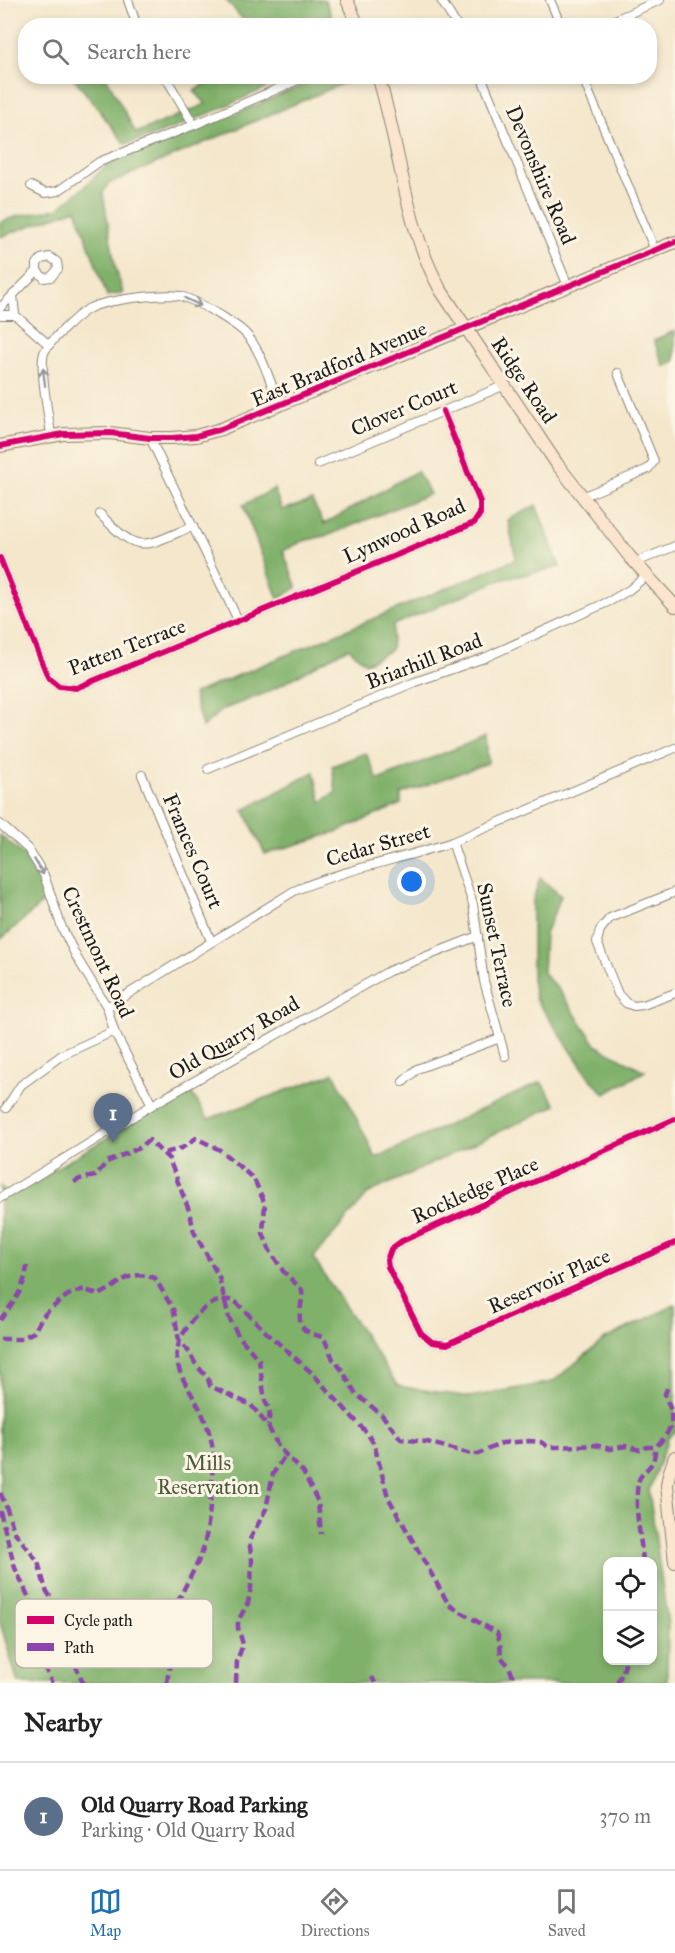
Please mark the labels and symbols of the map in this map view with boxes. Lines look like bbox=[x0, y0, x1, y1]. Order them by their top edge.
street label: Devonshire Road bbox=[500, 102, 582, 249]
one-way arrow bbox=[184, 296, 202, 308]
street label: East Bradford Avenue bbox=[247, 315, 431, 413]
street label: Ridge Road bbox=[486, 332, 563, 429]
one-way arrow bbox=[39, 368, 50, 388]
street label: Clover Court bbox=[347, 374, 462, 442]
street label: Lynwood Road bbox=[339, 492, 470, 570]
street label: Patten Terrace bbox=[65, 613, 190, 681]
street label: Briarhill Road bbox=[362, 627, 486, 695]
street label: Frances Court bbox=[157, 789, 229, 913]
street label: Cedar Street bbox=[323, 818, 434, 872]
one-way arrow bbox=[33, 858, 45, 875]
your location bbox=[397, 867, 426, 896]
street label: Sunset Terrace bbox=[471, 880, 523, 1010]
street label: Crestmont Road bbox=[56, 882, 140, 1022]
street label: Old Quarry Road bbox=[164, 990, 304, 1086]
pin: 1 bbox=[94, 1094, 132, 1143]
street label: Rockledge Place bbox=[408, 1150, 543, 1230]
street label: Reservoir Place bbox=[484, 1242, 614, 1320]
park label: Mills Reservation bbox=[157, 1450, 259, 1500]
legend bbox=[15, 1599, 213, 1668]
text: Cycle path bbox=[64, 1611, 133, 1630]
text: Path bbox=[64, 1638, 94, 1657]

